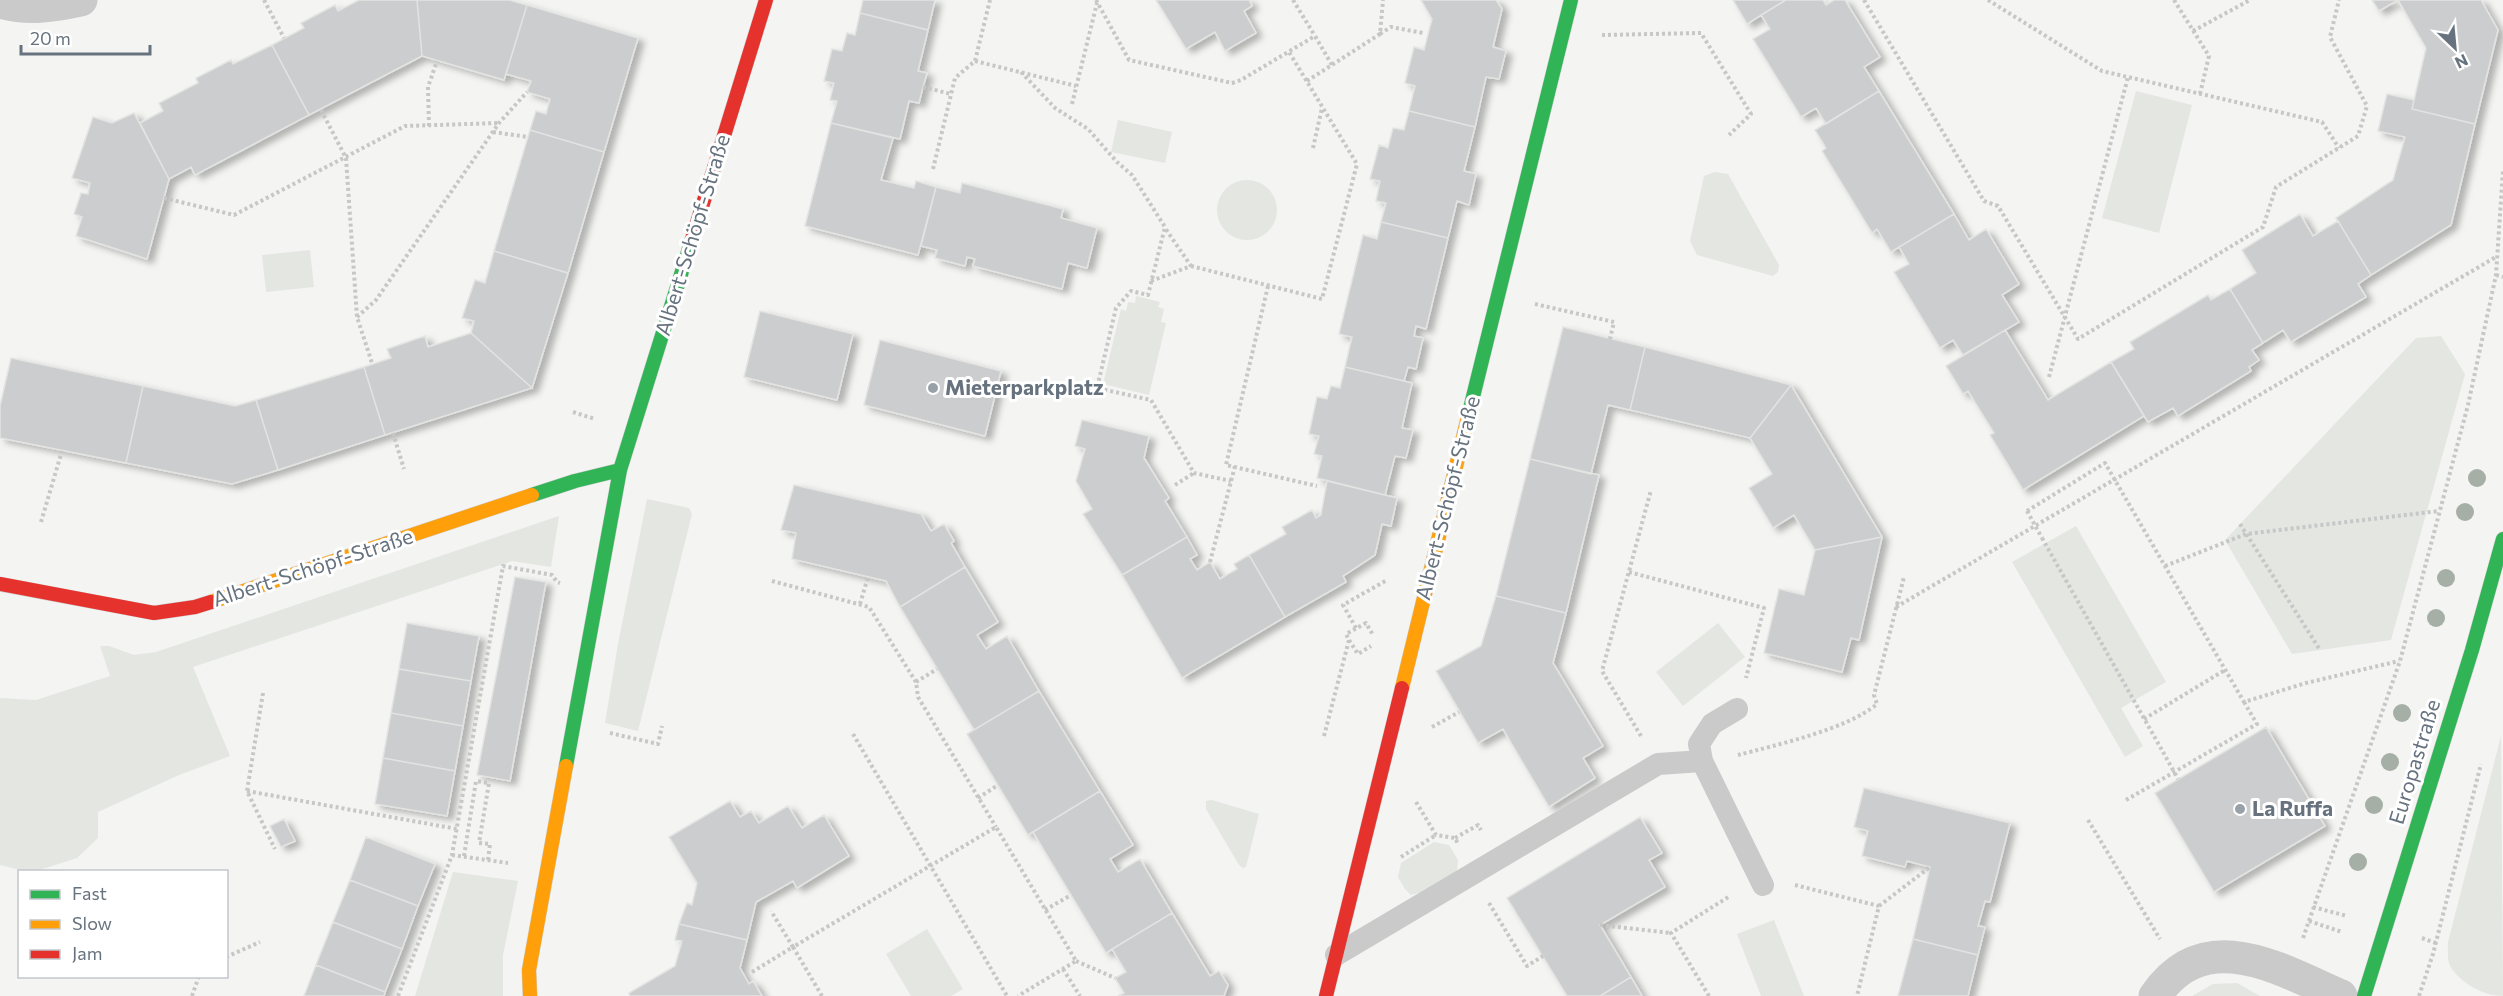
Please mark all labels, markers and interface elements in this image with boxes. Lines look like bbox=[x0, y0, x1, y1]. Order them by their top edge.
scale bar bbox=[21, 18, 150, 56]
north arrow bbox=[2425, 18, 2485, 78]
text: 20 m bbox=[30, 27, 71, 49]
text: N bbox=[2452, 51, 2471, 73]
street label: Albert-Schöpf-Straße bbox=[649, 131, 734, 338]
place label: Mieterparkplatz bbox=[945, 374, 1104, 399]
marker: Mieterparkplatz bbox=[926, 381, 940, 395]
street label: Albert-Schöpf-Straße bbox=[1409, 393, 1484, 602]
street label: Albert-Schöpf-Straße bbox=[209, 522, 416, 611]
street label: Europastraße bbox=[2383, 696, 2444, 827]
place label: La Ruffa bbox=[2252, 795, 2333, 820]
marker: La Ruffa bbox=[2233, 802, 2247, 816]
legend bbox=[18, 870, 228, 978]
text: Fast bbox=[72, 882, 107, 904]
text: Slow bbox=[72, 912, 112, 934]
text: Jam bbox=[72, 942, 102, 964]

